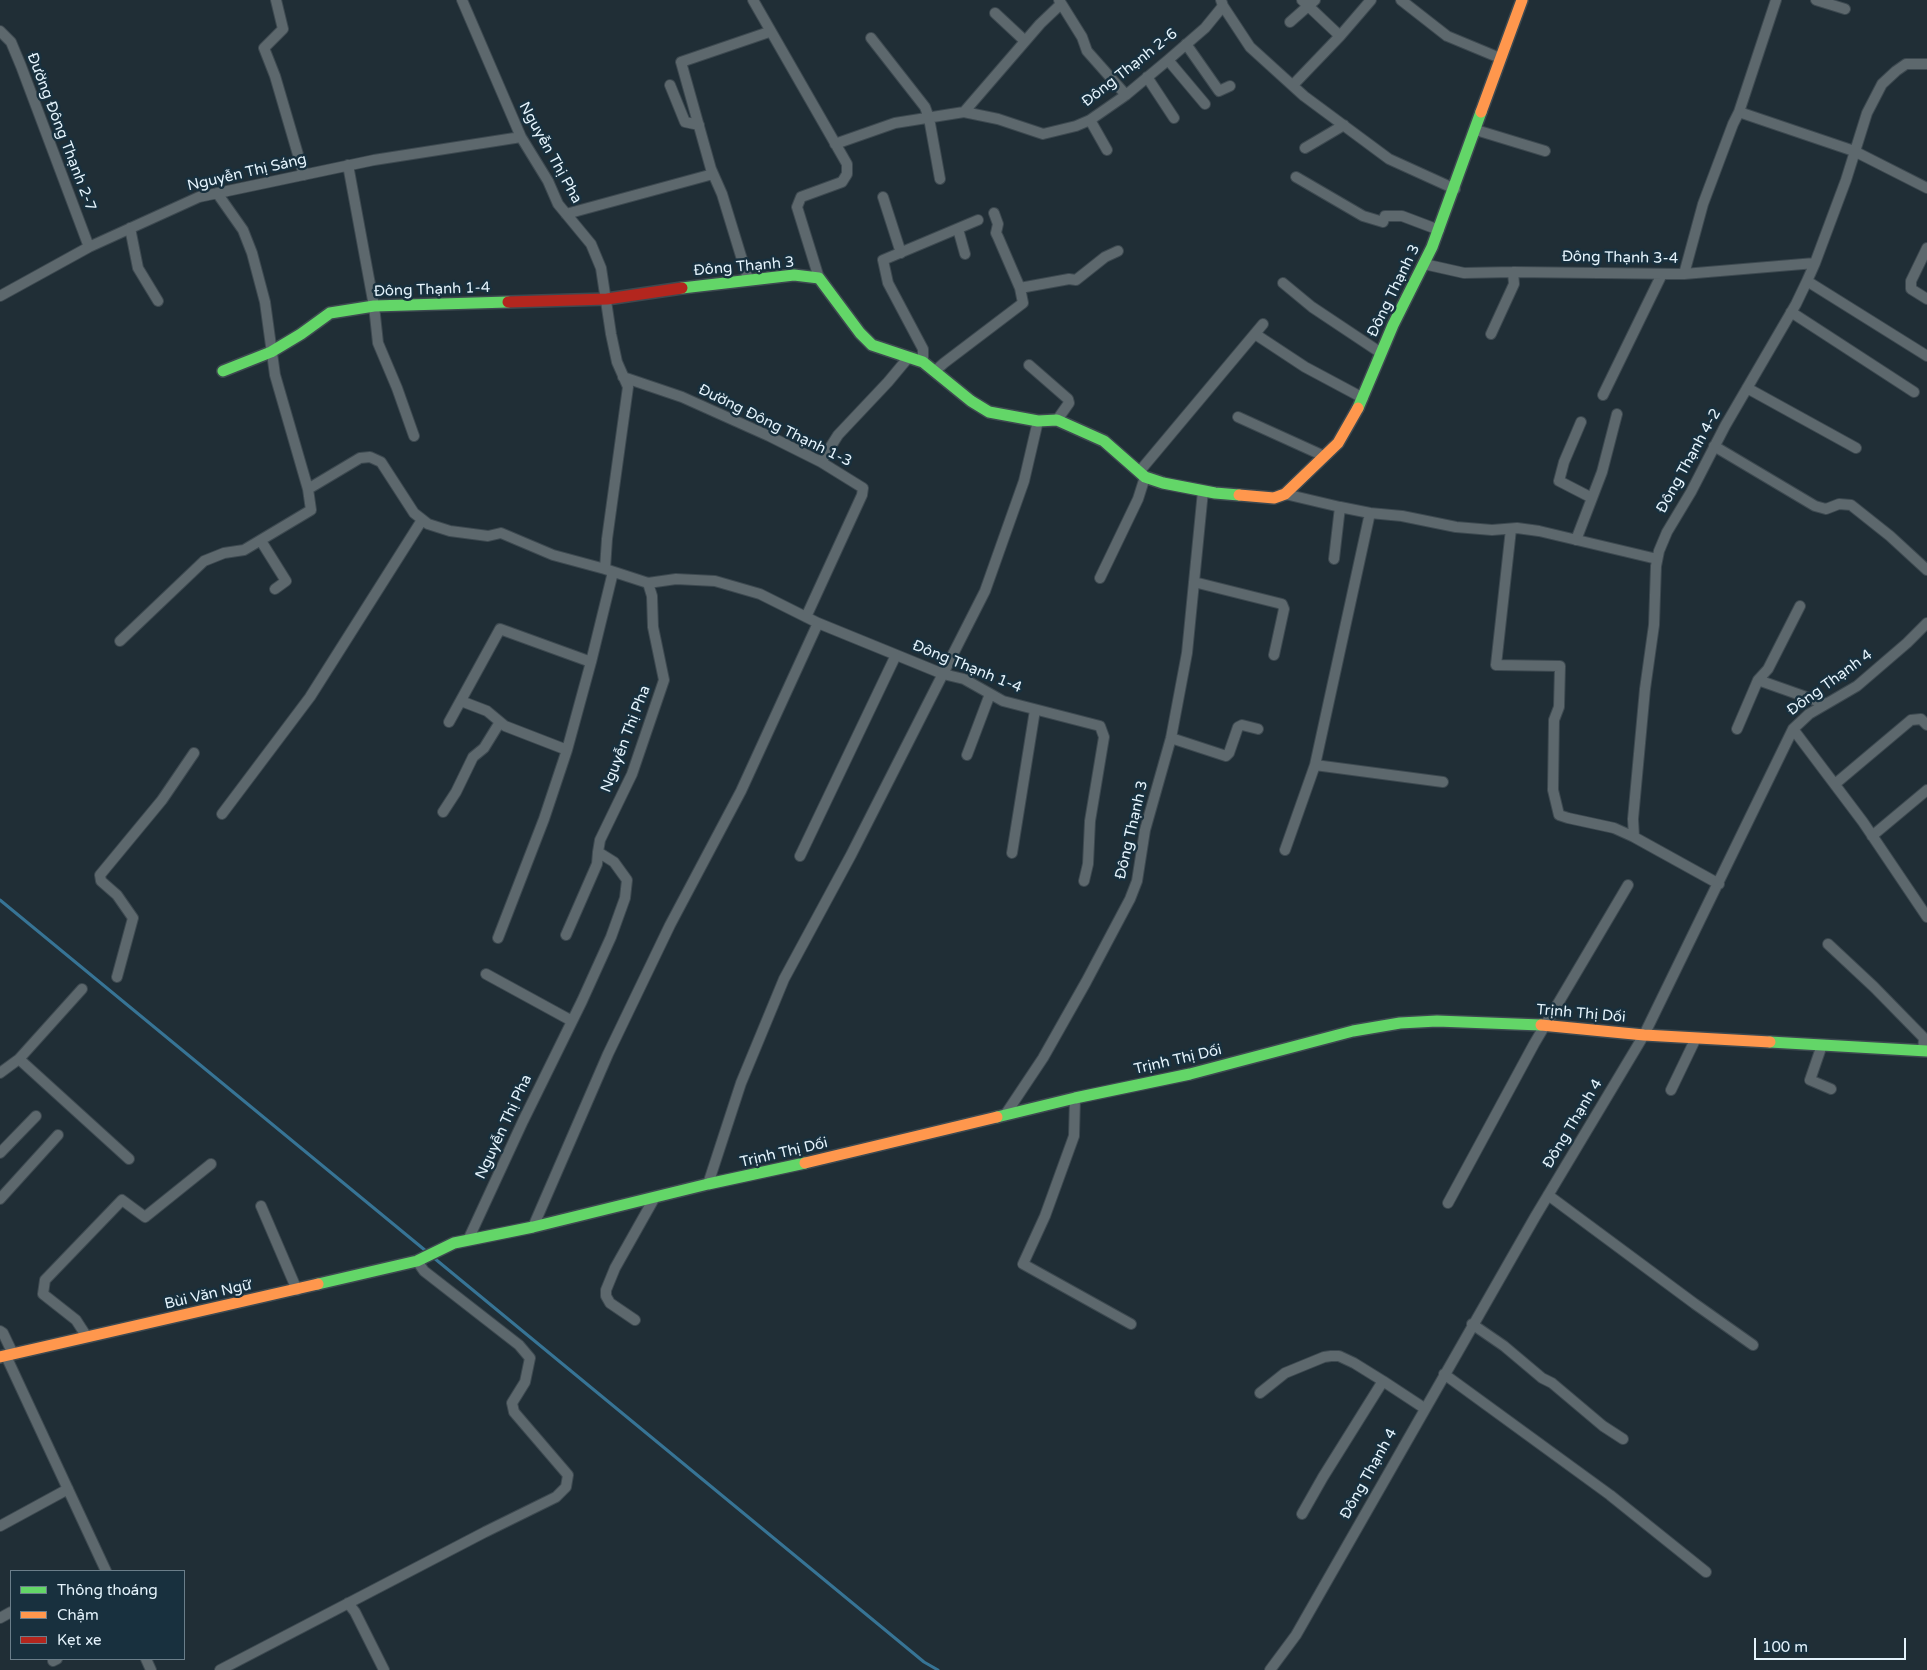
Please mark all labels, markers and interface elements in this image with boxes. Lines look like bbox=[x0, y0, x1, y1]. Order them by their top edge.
street label: Đông Thạnh 2-6 bbox=[1079, 25, 1181, 111]
street label: Đường Đông Thạnh 2-7 bbox=[22, 50, 100, 214]
street label: Nguyễn Thị Pha bbox=[515, 99, 585, 207]
street label: Nguyễn Thị Sáng bbox=[186, 151, 308, 195]
street label: Đông Thạnh 3 bbox=[1364, 242, 1424, 340]
street label: Đông Thạnh 3-4 bbox=[1562, 248, 1678, 268]
street label: Đông Thạnh 3 bbox=[693, 254, 795, 280]
street label: Đông Thạnh 1-4 bbox=[373, 279, 491, 301]
street label: Đường Đông Thạnh 1-3 bbox=[695, 381, 855, 471]
street label: Đông Thạnh 4-2 bbox=[1653, 406, 1725, 516]
street label: Đông Thạnh 1-4 bbox=[910, 637, 1024, 697]
street label: Đông Thạnh 4 bbox=[1784, 646, 1876, 720]
street label: Nguyễn Thị Pha bbox=[597, 683, 655, 795]
street label: Đông Thạnh 3 bbox=[1112, 779, 1152, 881]
street label: Trịnh Thị Dối bbox=[1536, 1001, 1626, 1027]
street label: Trịnh Thị Dối bbox=[1132, 1041, 1224, 1079]
street label: Nguyễn Thị Pha bbox=[472, 1072, 536, 1182]
street label: Đông Thạnh 4 bbox=[1539, 1076, 1607, 1172]
street label: Trịnh Thị Dối bbox=[738, 1134, 830, 1172]
street label: Bùi Văn Ngữ bbox=[163, 1276, 253, 1314]
street label: Đông Thạnh 4 bbox=[1337, 1426, 1401, 1522]
legend bbox=[10, 1570, 185, 1660]
text: Thông thoáng bbox=[57, 1581, 158, 1599]
text: Chậm bbox=[57, 1606, 99, 1624]
scale bar bbox=[1757, 1628, 1910, 1660]
text: Kẹt xe bbox=[57, 1631, 102, 1649]
text: 100 m bbox=[1762, 1638, 1808, 1656]

